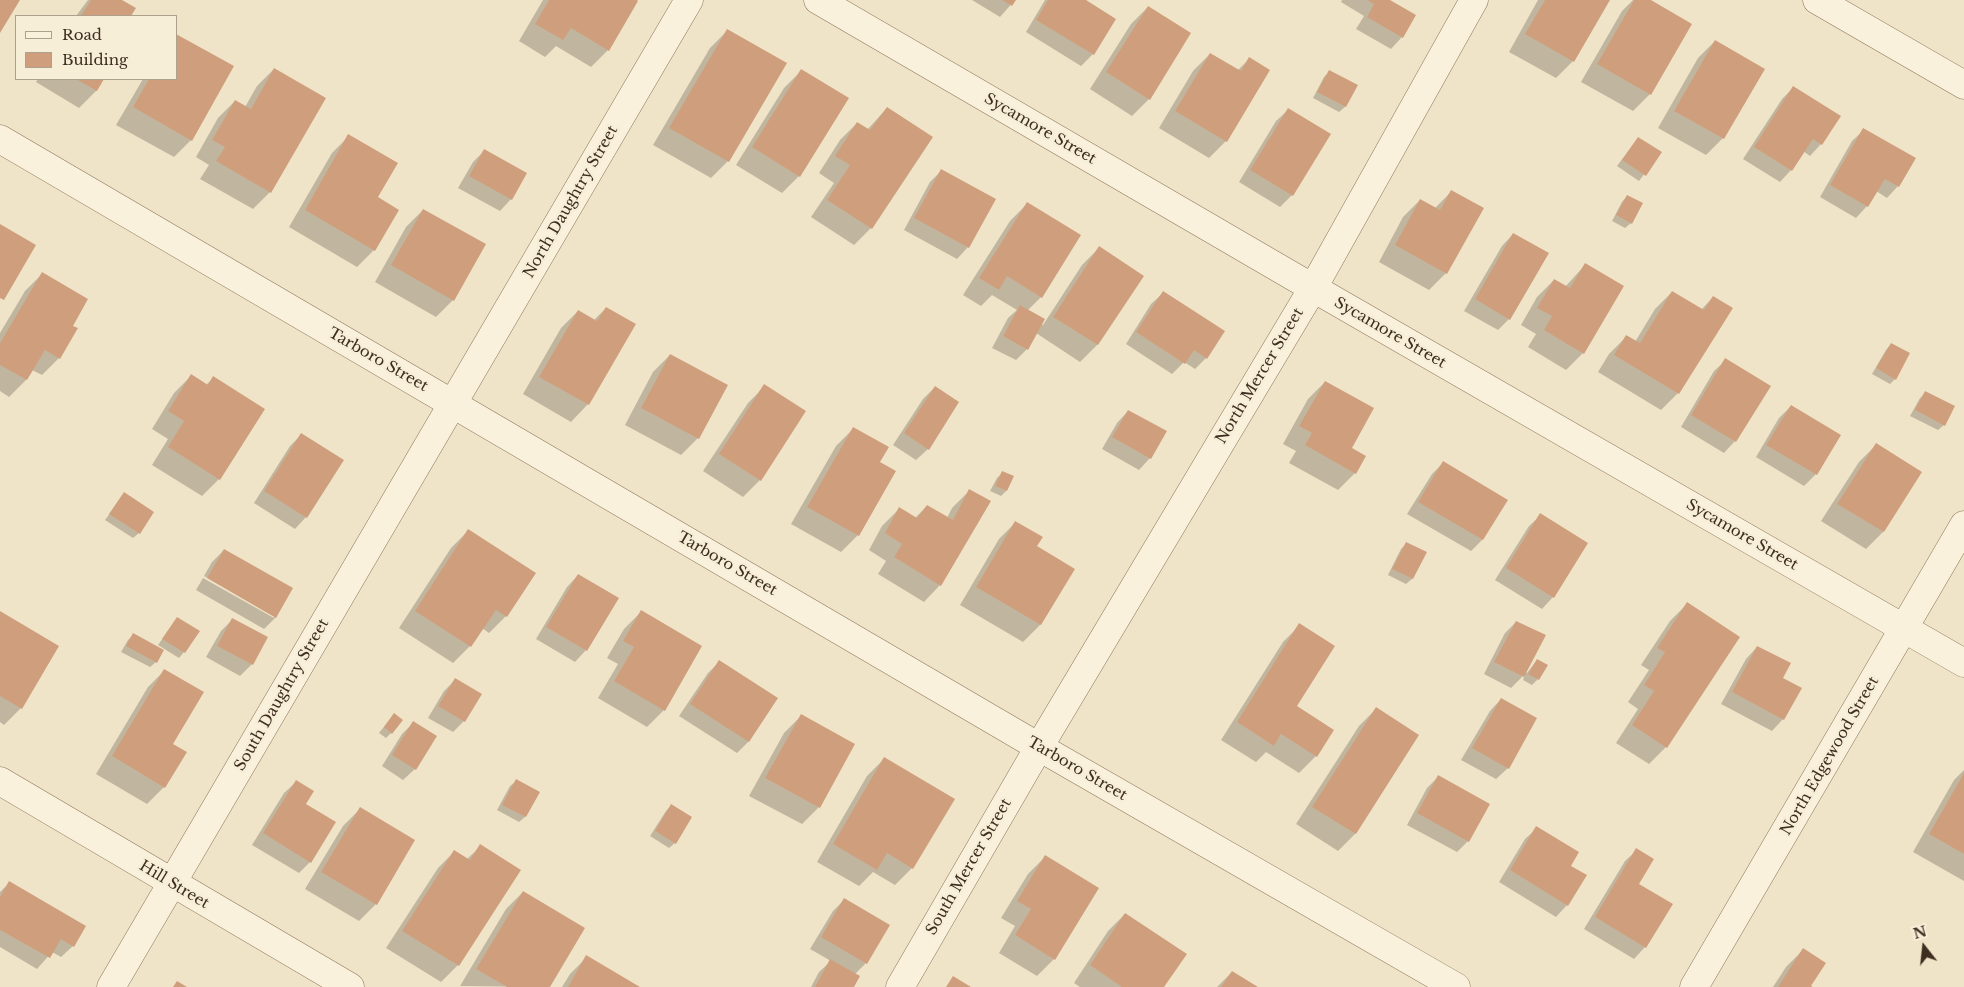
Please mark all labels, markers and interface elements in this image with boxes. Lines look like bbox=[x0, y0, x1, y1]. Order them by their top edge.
legend bbox=[15, 15, 178, 80]
text: Road bbox=[62, 25, 102, 44]
text: Building bbox=[62, 50, 128, 69]
street label: Sycamore Street bbox=[981, 90, 1099, 168]
street label: North Daughtry Street bbox=[520, 123, 622, 281]
street label: Sycamore Street bbox=[1331, 294, 1449, 372]
street label: North Mercer Street bbox=[1212, 305, 1308, 447]
street label: Tarboro Street bbox=[325, 324, 431, 396]
street label: Sycamore Street bbox=[1683, 496, 1801, 574]
street label: Tarboro Street bbox=[674, 528, 780, 600]
street label: South Daughtry Street bbox=[231, 616, 333, 774]
street label: North Edgewood Street bbox=[1777, 673, 1883, 839]
street label: Tarboro Street bbox=[1024, 733, 1130, 805]
street label: South Mercer Street bbox=[923, 796, 1015, 938]
street label: Hill Street bbox=[136, 857, 212, 913]
north arrow bbox=[1899, 922, 1949, 972]
text: N bbox=[1911, 922, 1929, 943]

